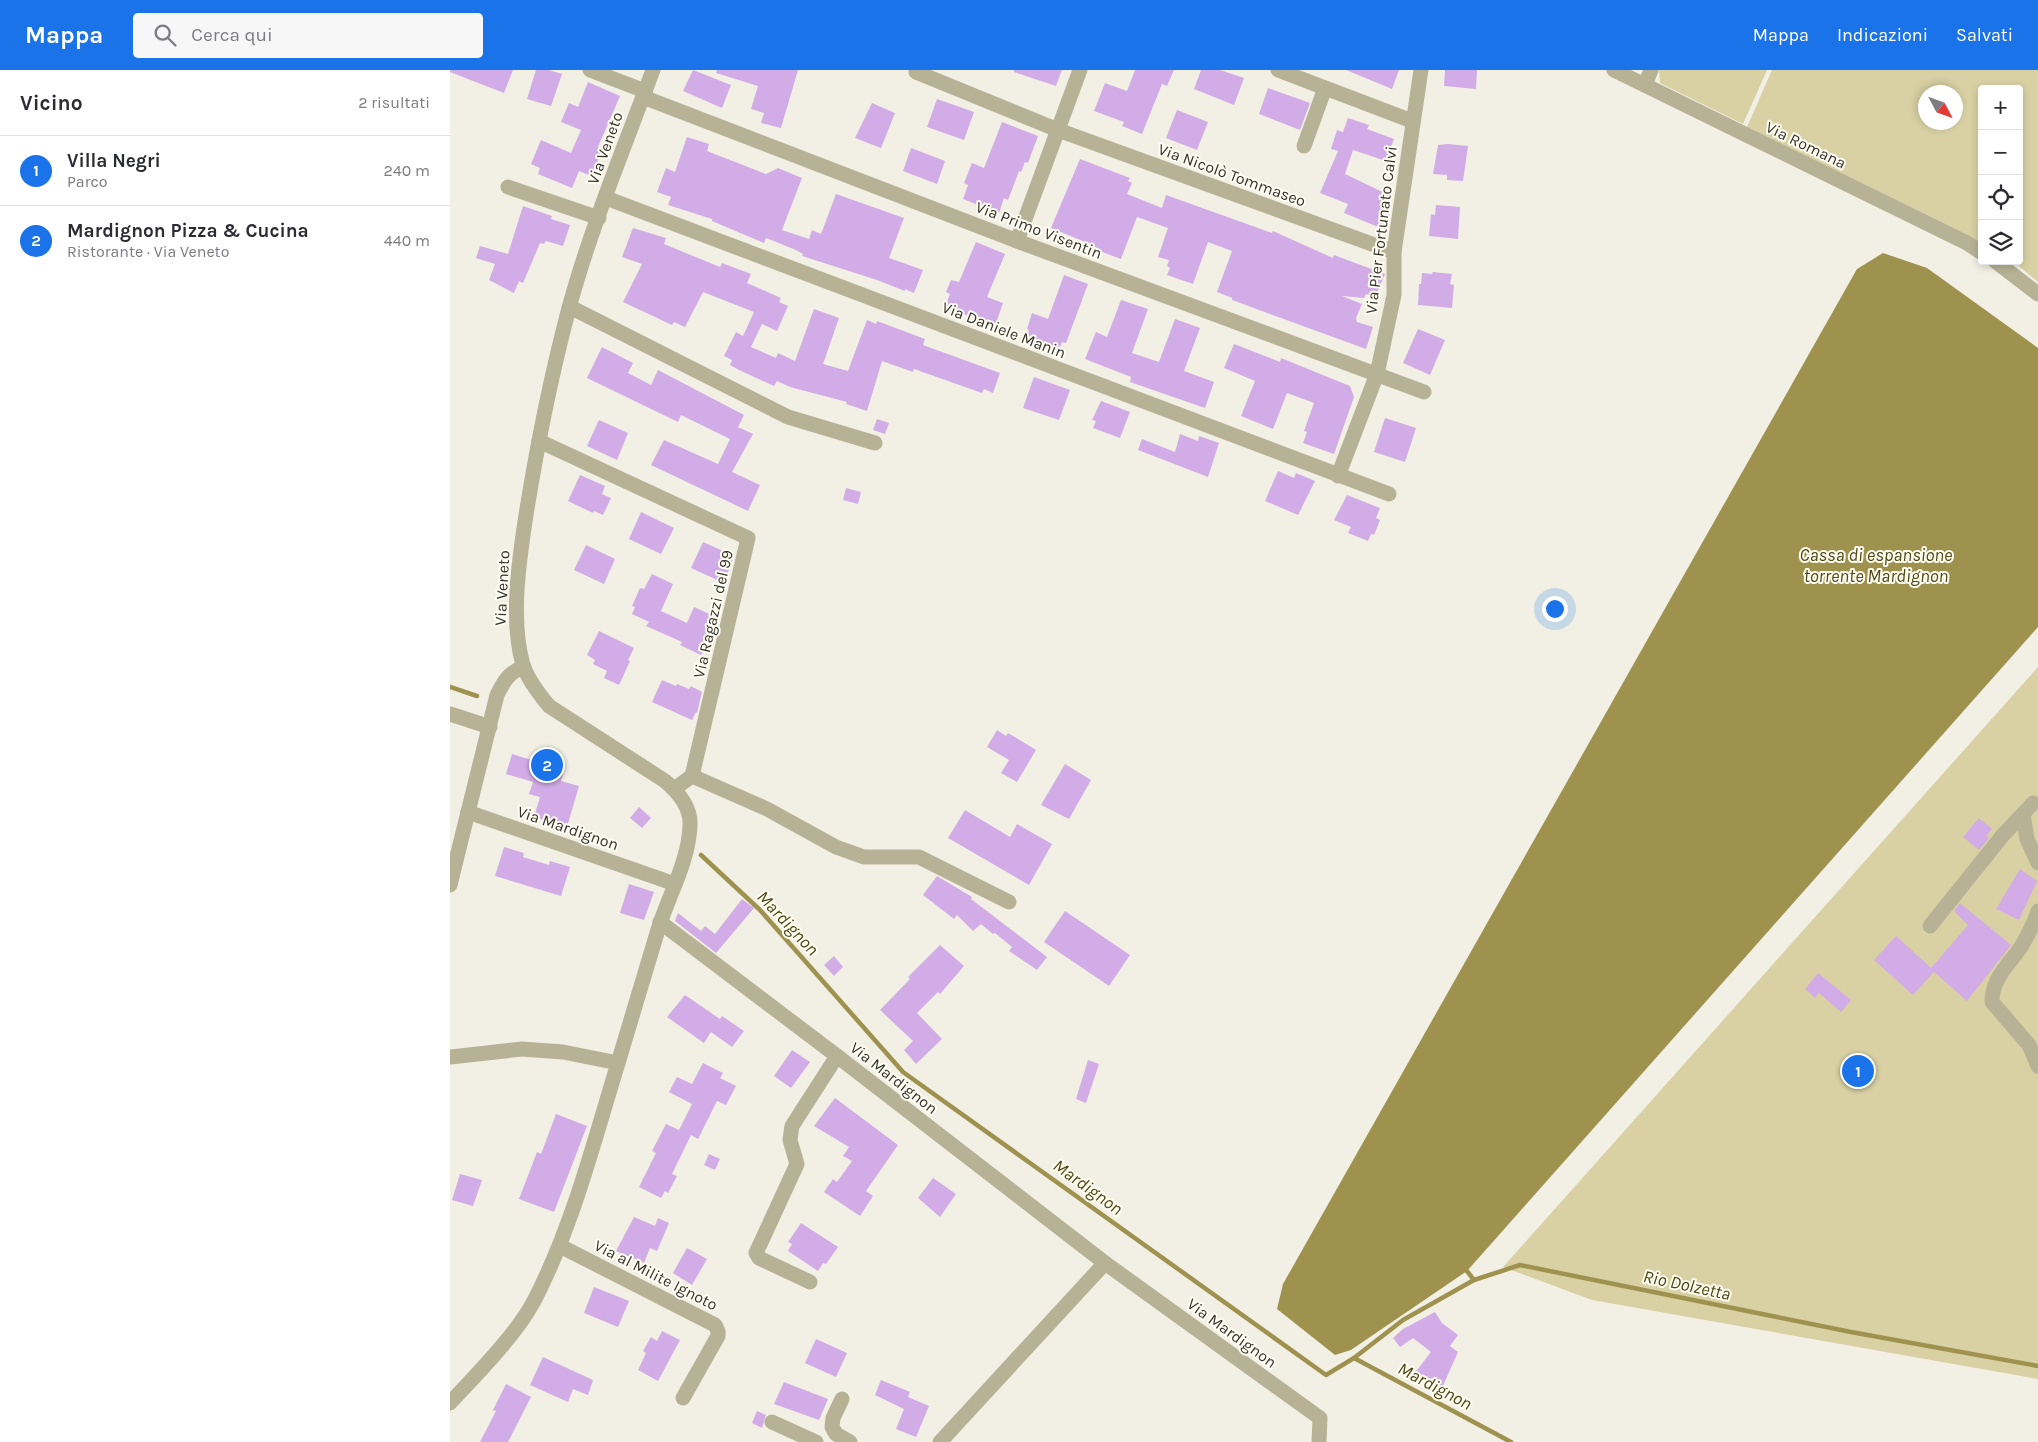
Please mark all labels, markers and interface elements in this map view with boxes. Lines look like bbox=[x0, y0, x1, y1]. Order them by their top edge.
search box bbox=[133, 13, 483, 58]
text: Mappa bbox=[25, 21, 103, 49]
icon: search bbox=[151, 21, 179, 49]
text: Cerca qui bbox=[191, 24, 273, 46]
text: Mappa bbox=[1753, 24, 1809, 46]
text: Indicazioni bbox=[1837, 24, 1928, 46]
text: Salvati bbox=[1956, 24, 2013, 46]
north arrow bbox=[1918, 85, 1963, 130]
map controls bbox=[1978, 85, 2023, 265]
button: + bbox=[1978, 85, 2023, 130]
text: Vicino bbox=[20, 91, 83, 115]
text: 2 risultati bbox=[358, 93, 430, 112]
street label: Via Veneto bbox=[583, 109, 627, 187]
street label: Via Romana bbox=[1763, 117, 1849, 173]
button: − bbox=[1978, 130, 2023, 175]
street label: Via Nicolò Tommaseo bbox=[1156, 139, 1308, 211]
street label: Via Pier Fortunato Calvi bbox=[1361, 145, 1401, 315]
text: Villa Negri bbox=[67, 150, 161, 172]
text: 1 bbox=[33, 161, 39, 180]
text: 240 m bbox=[384, 161, 430, 180]
text: Parco bbox=[67, 172, 107, 191]
button: locate bbox=[1978, 175, 2023, 220]
street label: Via Primo Visentin bbox=[973, 197, 1105, 263]
text: Mardignon Pizza & Cucina bbox=[67, 220, 309, 242]
button: layers bbox=[1978, 220, 2023, 265]
text: 2 bbox=[31, 231, 41, 250]
text: 440 m bbox=[384, 231, 430, 250]
text: Ristorante · Via Veneto bbox=[67, 242, 229, 261]
street label: Via Daniele Manin bbox=[939, 298, 1069, 362]
water label: Cassa di espansione torrente Mardignon bbox=[1800, 544, 1952, 587]
street label: Via Ragazzi del 99 bbox=[689, 548, 737, 680]
street label: Via Veneto bbox=[491, 550, 513, 626]
your location bbox=[1542, 596, 1568, 622]
pin: 2 bbox=[531, 746, 563, 784]
street label: Via Mardignon bbox=[515, 802, 621, 854]
water label: Mardignon bbox=[752, 886, 824, 960]
street label: Via Mardignon bbox=[846, 1038, 942, 1118]
pin: 1 bbox=[1842, 1052, 1874, 1090]
water label: Mardignon bbox=[1049, 1154, 1127, 1220]
street label: Via al Milite Ignoto bbox=[591, 1236, 721, 1314]
water label: Rio Dolzetta bbox=[1641, 1265, 1733, 1305]
street label: Via Mardignon bbox=[1184, 1294, 1280, 1372]
water label: Mardignon bbox=[1394, 1357, 1476, 1415]

